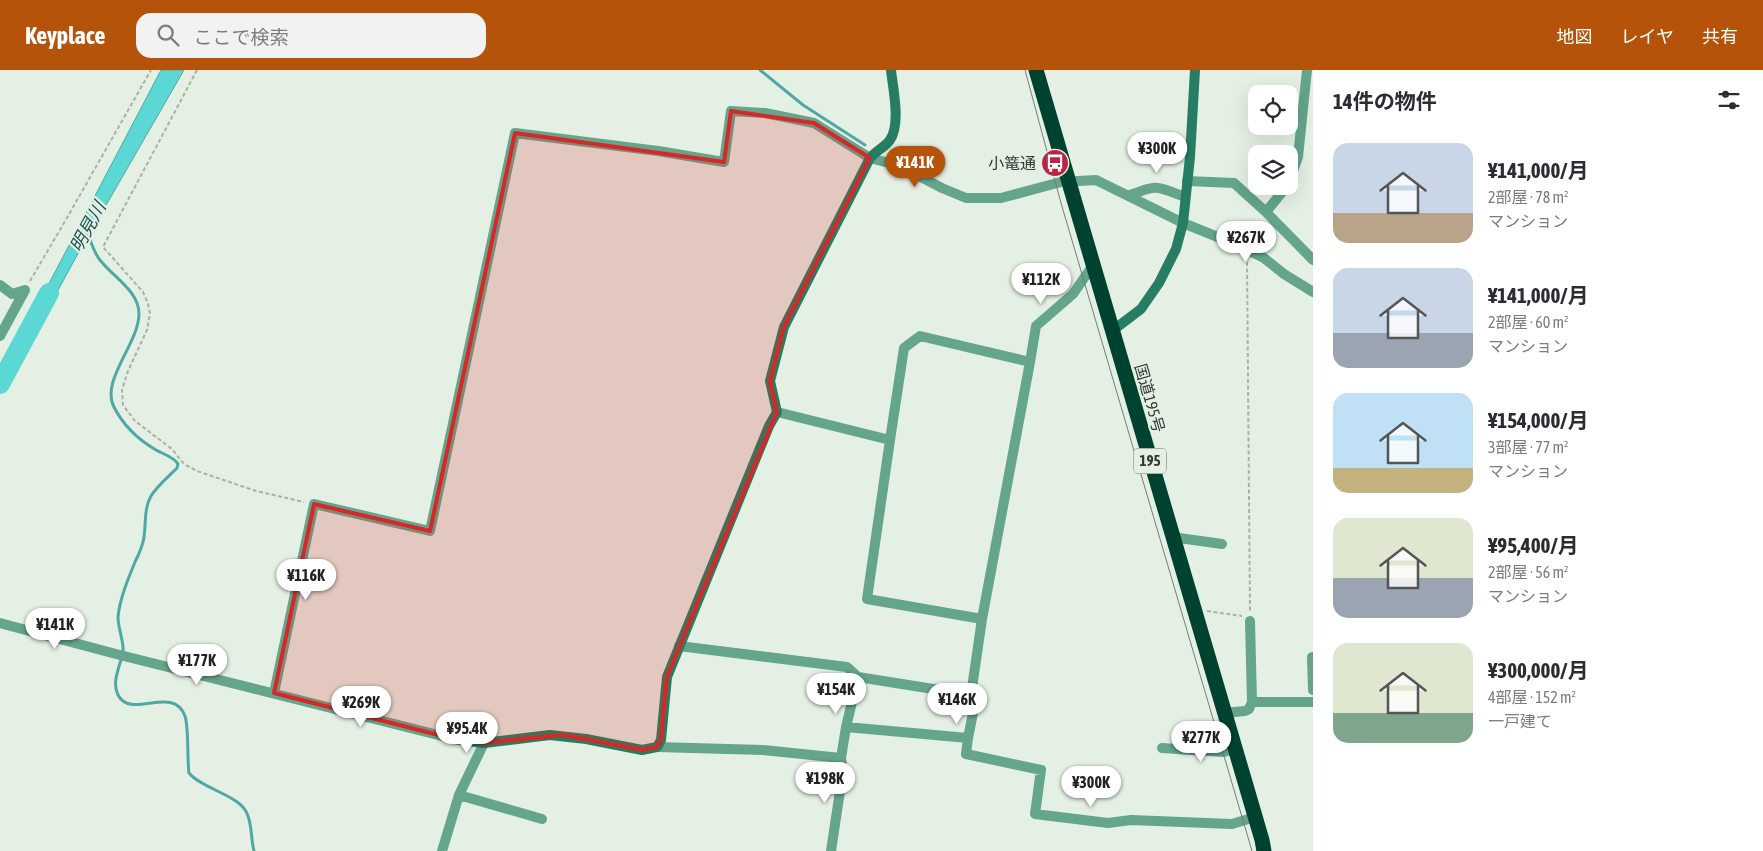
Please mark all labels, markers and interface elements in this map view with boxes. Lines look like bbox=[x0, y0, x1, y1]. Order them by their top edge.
search box bbox=[136, 13, 486, 58]
icon: search bbox=[154, 21, 182, 49]
text: Keyplace bbox=[25, 22, 106, 49]
text: ここで検索 bbox=[194, 26, 289, 48]
text: 地図 bbox=[1557, 26, 1593, 47]
text: レイヤ bbox=[1621, 26, 1674, 47]
text: 共有 bbox=[1702, 26, 1738, 47]
map controls bbox=[1248, 85, 1298, 195]
button: locate bbox=[1248, 85, 1298, 135]
icon: filters bbox=[1715, 86, 1743, 114]
text: 14件の物件 bbox=[1333, 89, 1437, 113]
pin: ¥300K bbox=[1122, 132, 1192, 174]
text: ¥300K bbox=[1138, 139, 1176, 157]
button: layers bbox=[1248, 145, 1298, 195]
pin: ¥141K bbox=[880, 146, 950, 188]
bus stop icon: 小篭通 bbox=[1040, 148, 1070, 178]
text: ¥141K bbox=[896, 153, 934, 171]
place label: 小篭通 bbox=[988, 154, 1036, 172]
text: ¥141,000/月 bbox=[1488, 158, 1588, 182]
icon: home bbox=[1373, 163, 1433, 223]
text: 2部屋 · 78 m² bbox=[1488, 188, 1569, 206]
water label: 明見川 bbox=[65, 196, 111, 255]
text: マンション bbox=[1488, 212, 1568, 230]
pin: ¥267K bbox=[1211, 220, 1281, 263]
text: ¥267K bbox=[1227, 228, 1265, 246]
pin: ¥112K bbox=[1006, 262, 1076, 305]
text: ¥112K bbox=[1022, 270, 1060, 288]
text: ¥141,000/月 bbox=[1488, 283, 1588, 307]
icon: home bbox=[1373, 288, 1433, 348]
text: 2部屋 · 60 m² bbox=[1488, 313, 1569, 331]
text: マンション bbox=[1488, 337, 1568, 355]
street label: 国道195号 bbox=[1132, 362, 1168, 434]
text: ¥154,000/月 bbox=[1488, 408, 1588, 432]
icon: home bbox=[1373, 413, 1433, 473]
text: 3部屋 · 77 m² bbox=[1488, 438, 1569, 456]
road number: 195 bbox=[1134, 448, 1166, 474]
text: マンション bbox=[1488, 462, 1568, 480]
text: ¥95,400/月 bbox=[1488, 533, 1579, 557]
icon: home bbox=[1373, 538, 1433, 598]
pin: ¥116K bbox=[271, 558, 341, 601]
text: 2部屋 · 56 m² bbox=[1488, 563, 1569, 581]
text: ¥116K bbox=[287, 566, 325, 584]
text: マンション bbox=[1488, 587, 1568, 605]
pin: ¥141K bbox=[20, 608, 90, 650]
text: ¥141K bbox=[36, 615, 74, 633]
pin: ¥177K bbox=[162, 644, 232, 686]
text: ¥177K bbox=[178, 651, 216, 669]
text: ¥300,000/月 bbox=[1488, 658, 1588, 682]
icon: home bbox=[1373, 663, 1433, 723]
pin: ¥154K bbox=[801, 672, 871, 715]
text: ¥154K bbox=[817, 680, 855, 698]
pin: ¥146K bbox=[922, 682, 992, 725]
pin: ¥269K bbox=[326, 686, 396, 728]
text: 4部屋 · 152 m² bbox=[1488, 688, 1576, 706]
text: ¥146K bbox=[938, 690, 976, 708]
text: ¥269K bbox=[342, 693, 380, 711]
pin: ¥95.4K bbox=[426, 712, 508, 754]
text: 一戸建て bbox=[1488, 712, 1552, 730]
text: ¥95.4K bbox=[447, 719, 487, 737]
pin: ¥277K bbox=[1166, 720, 1236, 763]
text: ¥277K bbox=[1182, 728, 1220, 746]
pin: ¥198K bbox=[790, 762, 860, 804]
pin: ¥300K bbox=[1056, 766, 1126, 808]
text: ¥198K bbox=[806, 769, 844, 787]
text: ¥300K bbox=[1072, 773, 1110, 791]

